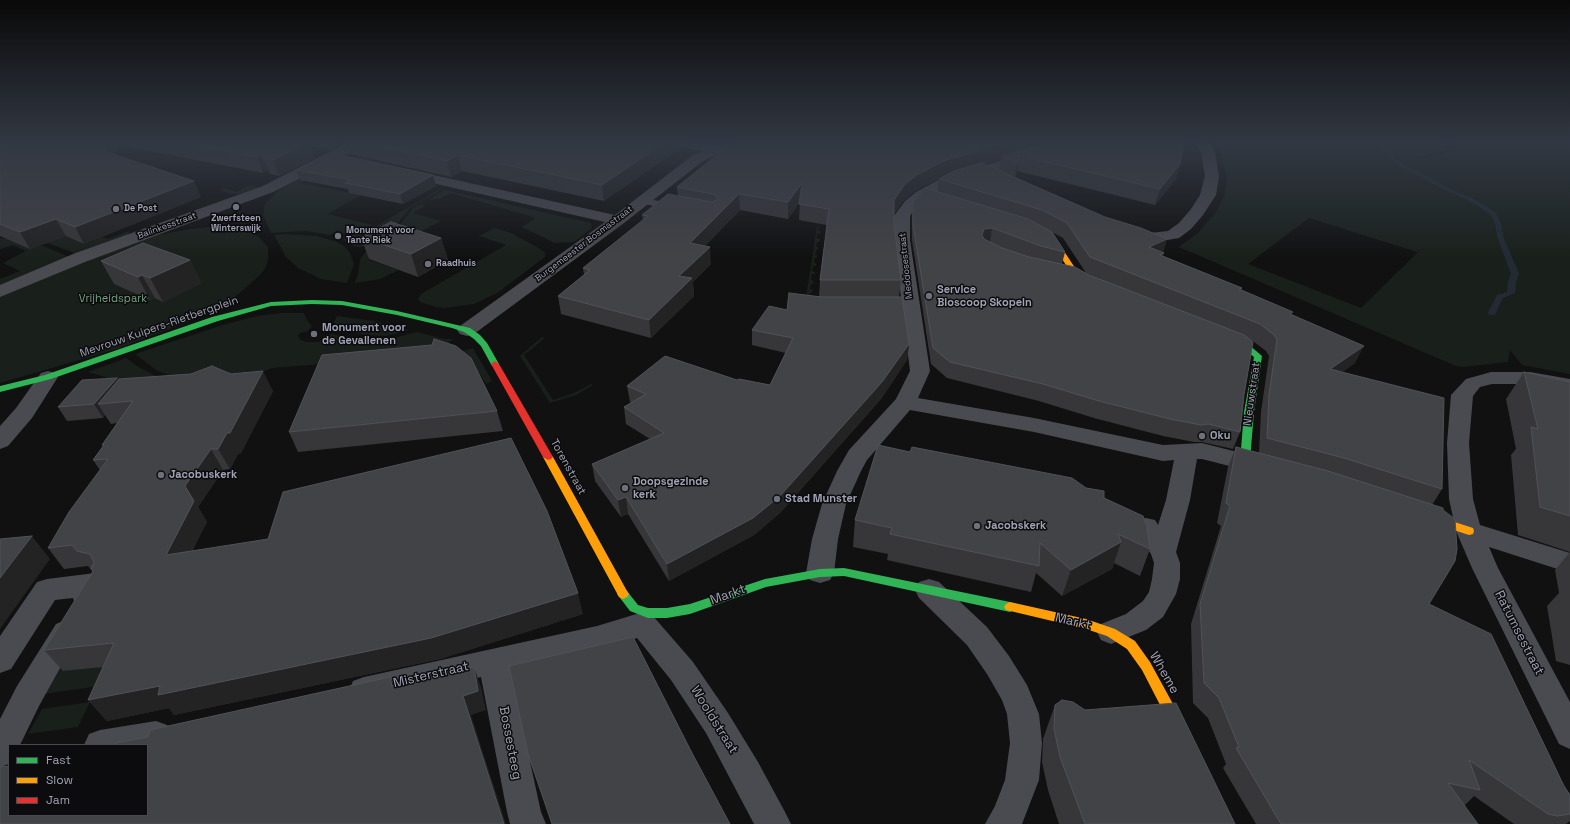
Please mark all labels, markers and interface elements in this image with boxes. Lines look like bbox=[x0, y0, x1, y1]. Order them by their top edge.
marker: Zwerfsteen Winterswijk bbox=[231, 202, 241, 212]
marker: De Post bbox=[111, 204, 121, 214]
place label: De Post bbox=[124, 204, 157, 214]
street label: Burgemeester Bosmastraat bbox=[533, 204, 635, 284]
street label: Balinkesstraat bbox=[136, 210, 198, 242]
place label: Zwerfsteen Winterswijk bbox=[211, 214, 261, 235]
place label: Monument voor Tante Riek bbox=[346, 226, 415, 247]
marker: Monument voor Tante Riek bbox=[333, 231, 343, 241]
street label: Meddosestraat bbox=[897, 232, 915, 300]
marker: Raadhuis bbox=[423, 259, 433, 269]
place label: Raadhuis bbox=[436, 259, 476, 269]
place label: Service Bioscoop Skopein bbox=[937, 283, 1032, 309]
marker: Service Bioscoop Skopein bbox=[924, 291, 934, 301]
park label: Vrijheidspark bbox=[79, 292, 147, 306]
street label: Mevrouw Kuipers-Rietbergplein bbox=[78, 294, 240, 360]
place label: Monument voor de Gevallenen bbox=[322, 321, 406, 347]
marker: Monument voor de Gevallenen bbox=[309, 329, 319, 339]
street label: Nieuwstraat bbox=[1241, 361, 1263, 427]
place label: Oku bbox=[1210, 429, 1230, 443]
marker: Oku bbox=[1197, 431, 1207, 441]
street label: Torenstraat bbox=[547, 437, 589, 497]
place label: Jacobuskerk bbox=[169, 468, 237, 482]
marker: Jacobuskerk bbox=[156, 470, 166, 480]
place label: Doopsgezinde kerk bbox=[633, 475, 709, 501]
marker: Doopsgezinde kerk bbox=[620, 483, 630, 493]
place label: Stad Munster bbox=[785, 492, 857, 506]
marker: Stad Munster bbox=[772, 494, 782, 504]
place label: Jacobskerk bbox=[985, 519, 1046, 533]
marker: Jacobskerk bbox=[972, 521, 982, 531]
street label: Markt bbox=[708, 581, 748, 609]
street label: Ratumsestraat bbox=[1491, 588, 1547, 678]
street label: Markt bbox=[1053, 610, 1093, 634]
street label: Wheme bbox=[1146, 649, 1182, 697]
street label: Misterstraat bbox=[392, 659, 470, 691]
street label: Wooldstraat bbox=[687, 683, 741, 757]
street label: Bossesteeg bbox=[495, 705, 525, 781]
legend bbox=[8, 744, 148, 816]
text: Fast bbox=[46, 752, 71, 768]
text: Slow bbox=[46, 772, 73, 788]
text: Jam bbox=[46, 792, 70, 808]

